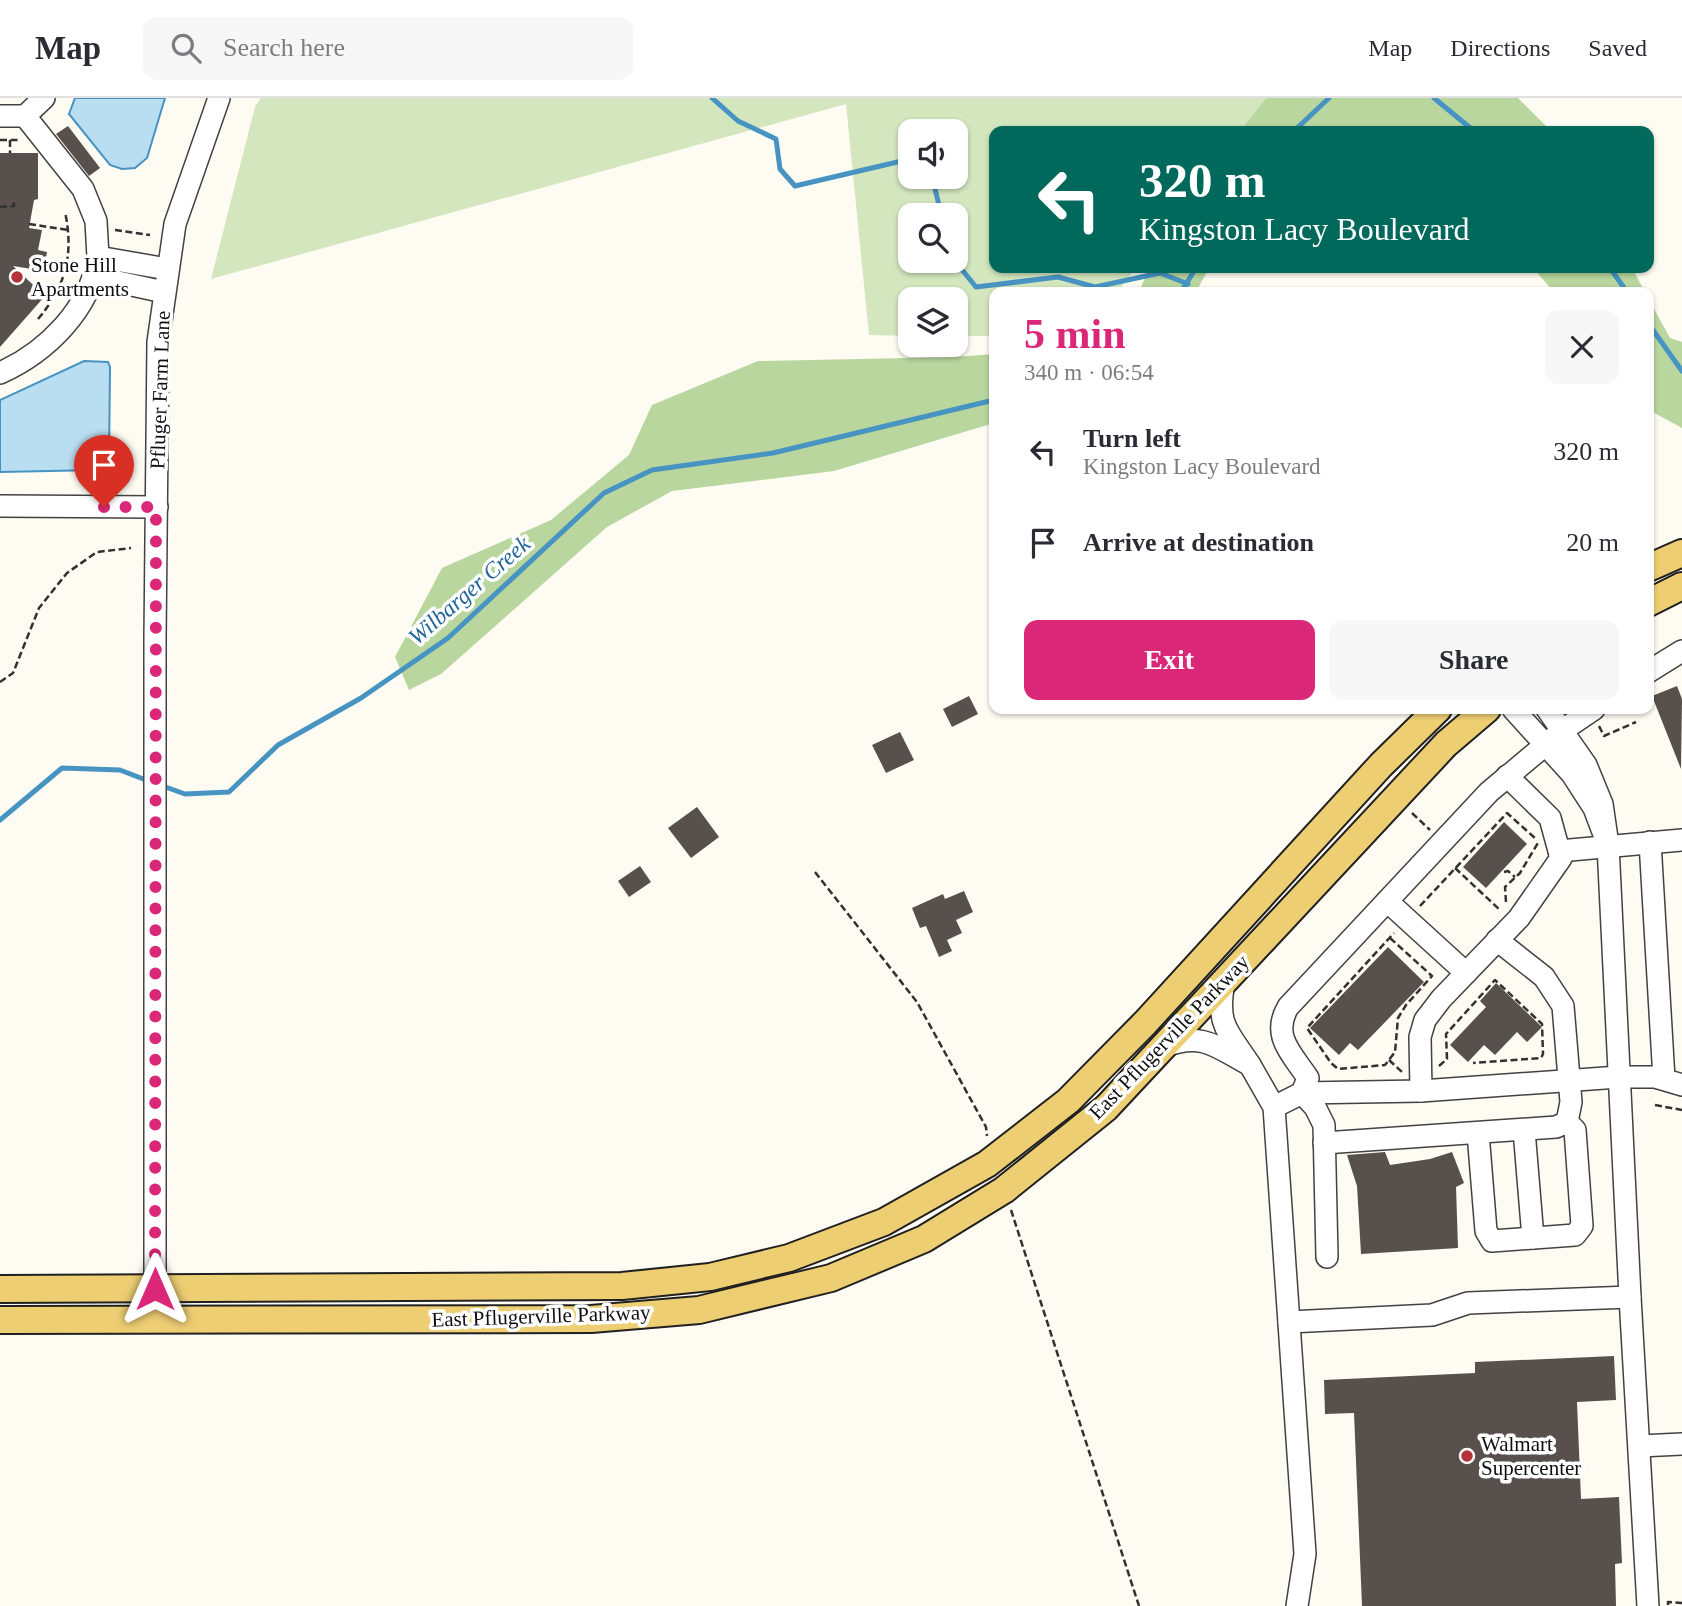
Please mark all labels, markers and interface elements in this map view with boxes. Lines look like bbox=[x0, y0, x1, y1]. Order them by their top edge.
search box bbox=[143, 17, 633, 80]
icon: search bbox=[167, 29, 205, 67]
text: Map bbox=[35, 30, 101, 66]
text: Search here bbox=[223, 33, 345, 62]
text: Map bbox=[1368, 35, 1412, 61]
text: Directions bbox=[1450, 35, 1550, 61]
text: Saved bbox=[1588, 35, 1647, 61]
map controls bbox=[898, 119, 968, 357]
button: sound bbox=[898, 119, 968, 189]
text: 320 m bbox=[1139, 153, 1266, 208]
icon: left bbox=[1024, 154, 1115, 245]
button: search bbox=[898, 203, 968, 273]
text: Kingston Lacy Boulevard bbox=[1139, 211, 1470, 247]
place label: Stone Hill Apartments bbox=[31, 253, 129, 301]
marker: Stone Hill Apartments bbox=[9, 269, 25, 285]
button: layers bbox=[898, 287, 968, 357]
street label: Pfluger Farm Lane bbox=[145, 310, 175, 470]
button: close bbox=[1545, 310, 1619, 384]
text: 5 min bbox=[1024, 311, 1126, 357]
text: 340 m · 06:54 bbox=[1024, 360, 1154, 385]
text: Turn left bbox=[1083, 424, 1181, 453]
icon: left bbox=[1024, 433, 1062, 471]
pin bbox=[74, 435, 134, 507]
text: 320 m bbox=[1553, 437, 1619, 466]
icon: arrive bbox=[85, 446, 123, 484]
text: Kingston Lacy Boulevard bbox=[1083, 454, 1321, 479]
icon: arrive bbox=[1024, 524, 1062, 562]
text: Arrive at destination bbox=[1083, 528, 1314, 557]
text: 20 m bbox=[1566, 528, 1619, 557]
water label: Wilbarger Creek bbox=[404, 530, 536, 650]
button: Exit bbox=[1024, 620, 1315, 700]
button: Share bbox=[1329, 620, 1619, 700]
street label: East Pflugerville Parkway bbox=[1084, 949, 1254, 1124]
position arrow bbox=[118, 1252, 192, 1326]
street label: East Pflugerville Parkway bbox=[431, 1300, 651, 1332]
place label: Walmart Supercenter bbox=[1481, 1432, 1581, 1480]
marker: Walmart Supercenter bbox=[1459, 1448, 1475, 1464]

